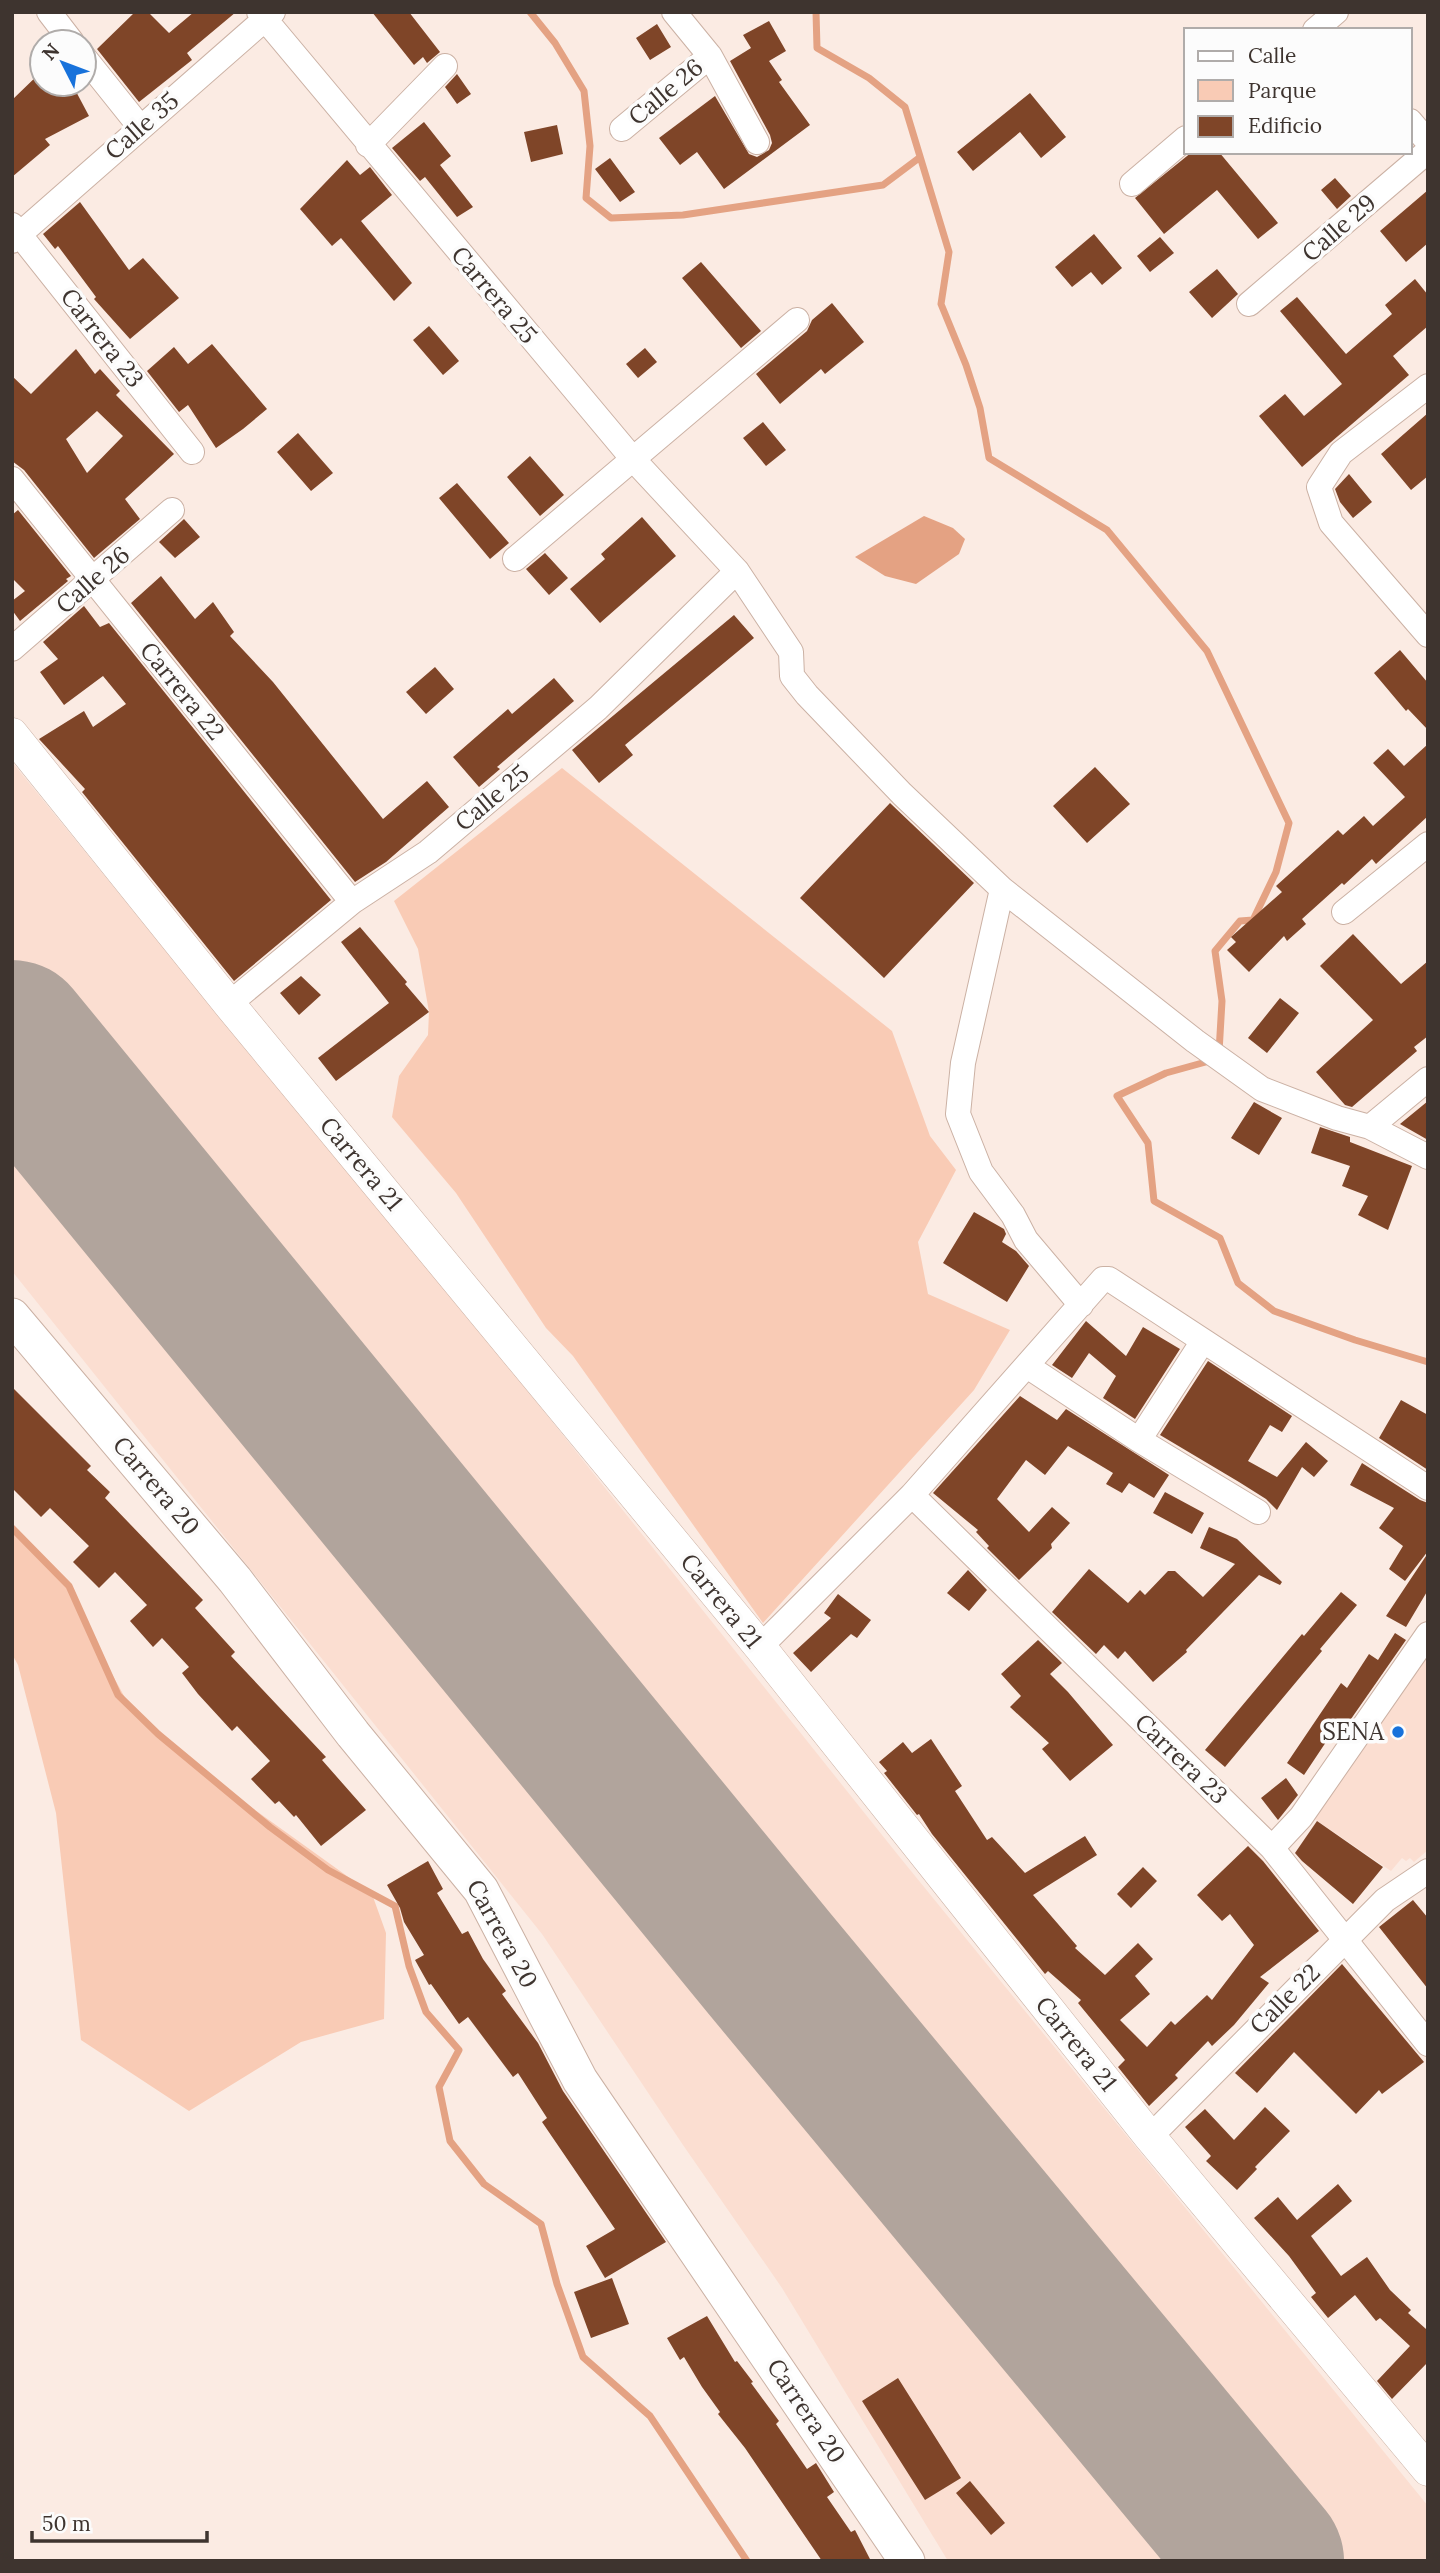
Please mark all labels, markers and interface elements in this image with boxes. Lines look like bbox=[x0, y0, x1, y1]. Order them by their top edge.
north arrow bbox=[28, 28, 98, 98]
legend bbox=[1184, 28, 1412, 154]
text: N bbox=[37, 38, 64, 65]
text: Calle bbox=[1248, 42, 1296, 69]
street label: Calle 26 bbox=[622, 51, 709, 132]
text: Parque bbox=[1248, 77, 1316, 104]
street label: Calle 35 bbox=[98, 85, 185, 166]
text: Edificio bbox=[1248, 112, 1322, 139]
street label: Calle 29 bbox=[1295, 187, 1382, 268]
street label: Carrera 25 bbox=[445, 240, 544, 350]
street label: Carrera 23 bbox=[54, 282, 151, 394]
street label: Calle 26 bbox=[49, 539, 136, 620]
street label: Carrera 22 bbox=[133, 635, 231, 746]
street label: Calle 25 bbox=[448, 758, 535, 838]
street label: Carrera 21 bbox=[313, 1110, 410, 1217]
street label: Carrera 20 bbox=[106, 1430, 207, 1541]
street label: Carrera 21 bbox=[674, 1547, 769, 1654]
street label: Carrera 23 bbox=[1128, 1707, 1234, 1811]
place label: SENA bbox=[1322, 1716, 1385, 1747]
marker: SENA bbox=[1390, 1724, 1406, 1740]
street label: Carrera 20 bbox=[460, 1874, 545, 1994]
street label: Calle 22 bbox=[1243, 1957, 1326, 2040]
street label: Carrera 21 bbox=[1029, 1990, 1124, 2097]
street label: Carrera 20 bbox=[760, 2353, 853, 2469]
scale bar bbox=[32, 2500, 206, 2544]
text: 50 m bbox=[42, 2510, 91, 2537]

